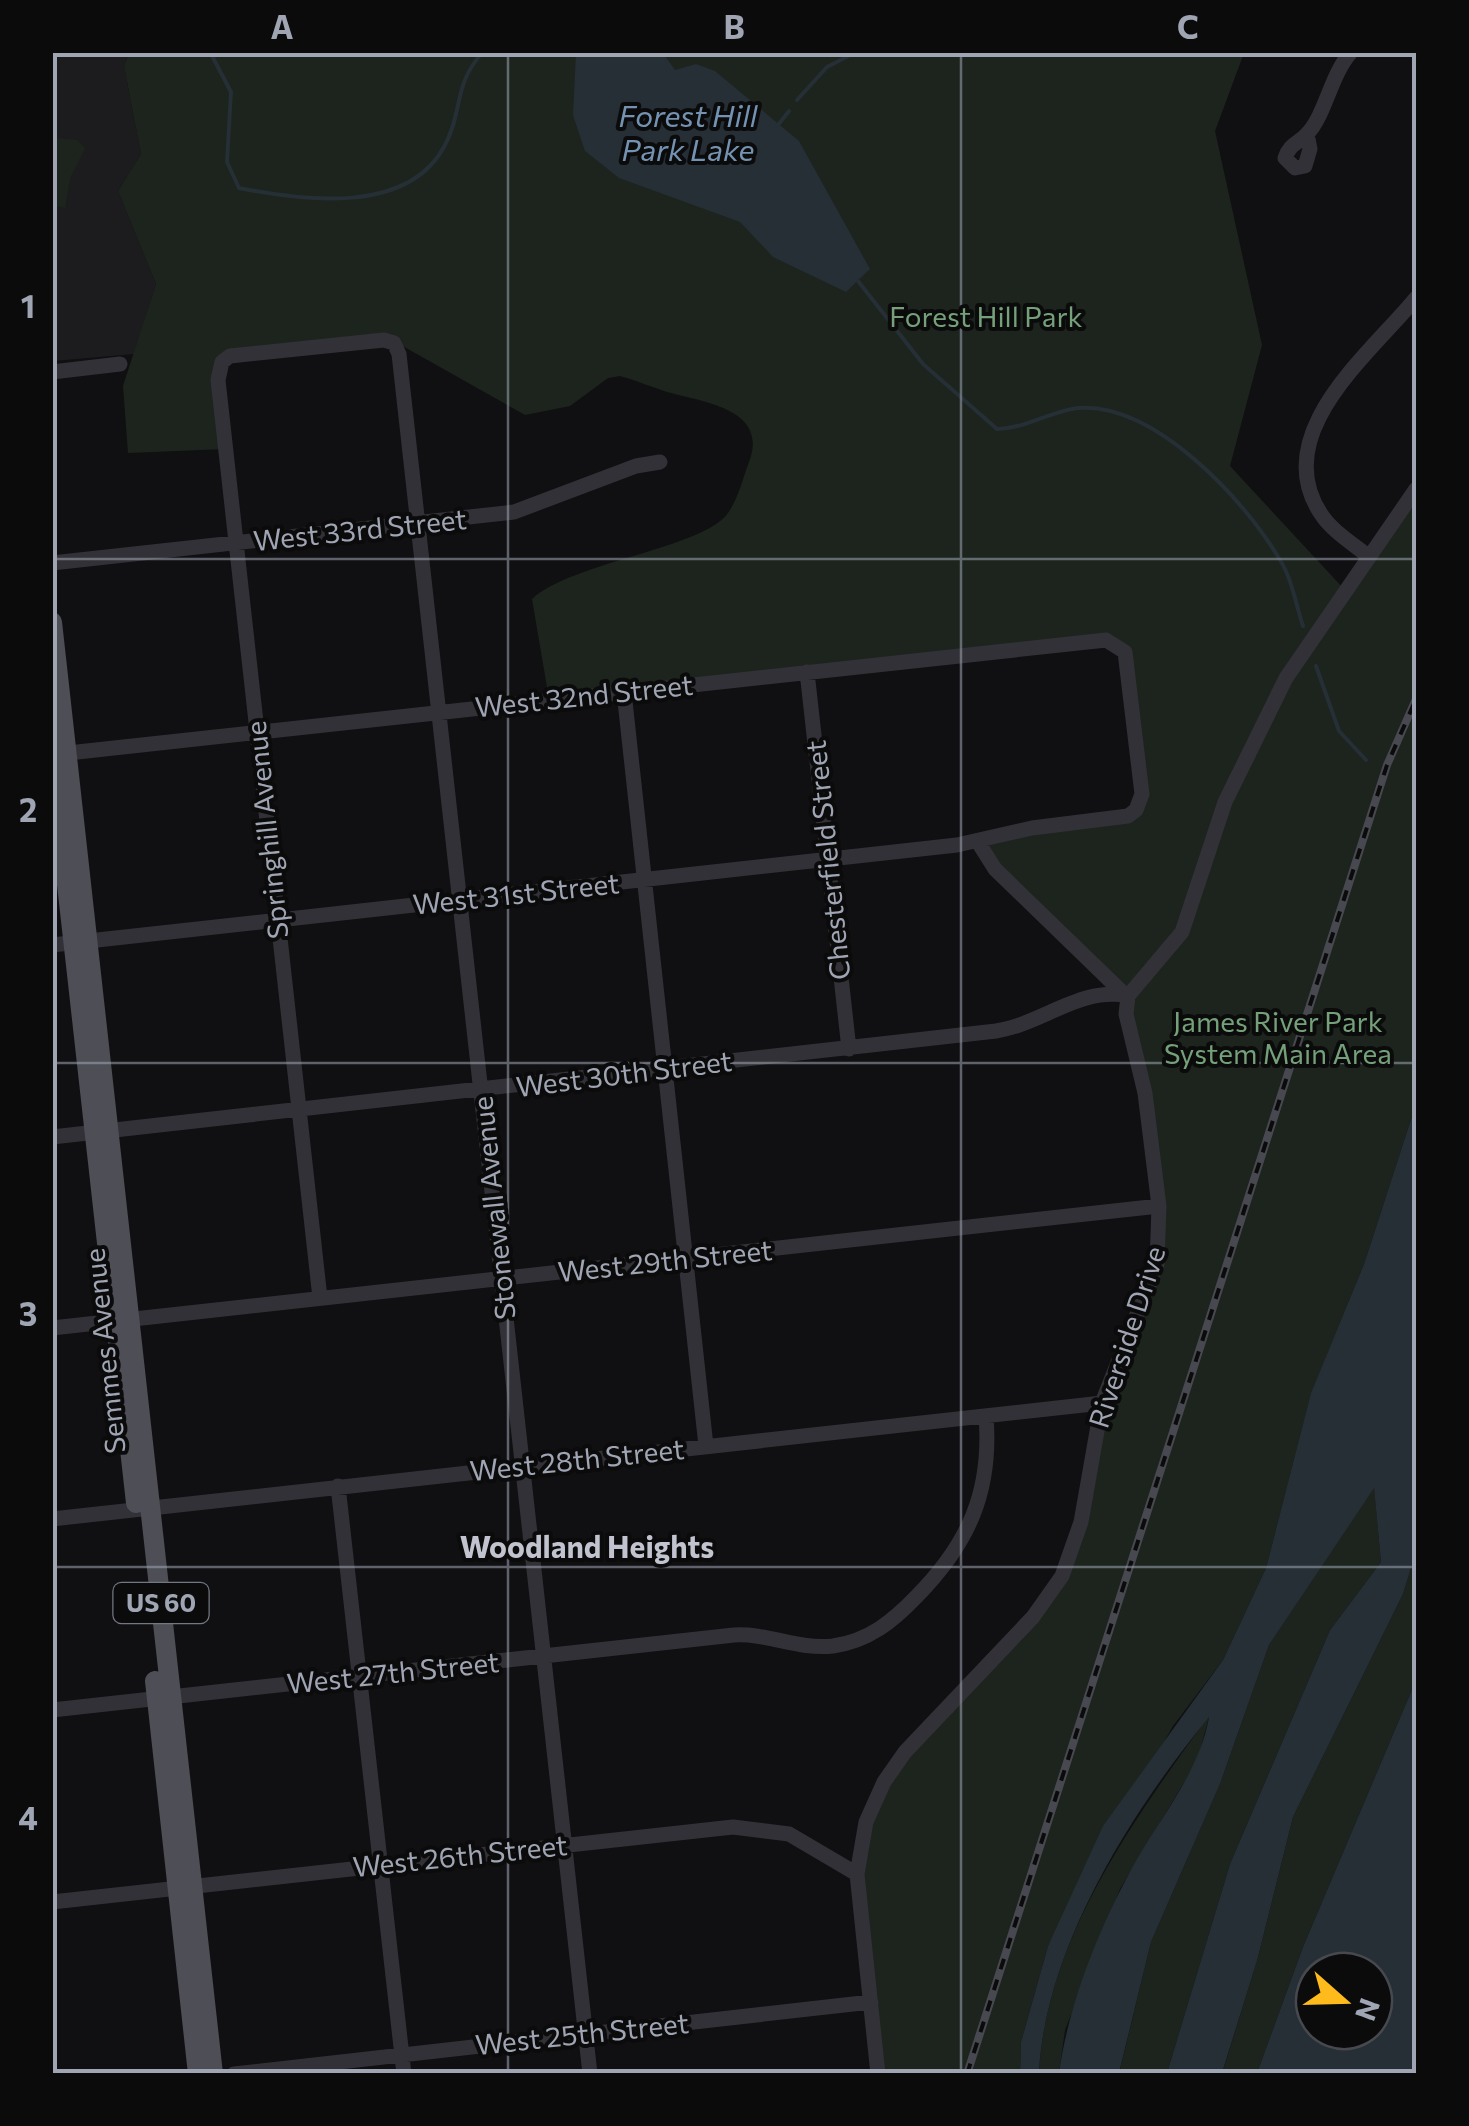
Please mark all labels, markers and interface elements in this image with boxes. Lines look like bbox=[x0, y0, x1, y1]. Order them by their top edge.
text: A bbox=[271, 6, 294, 46]
text: B bbox=[723, 6, 745, 46]
text: C bbox=[1177, 6, 1199, 46]
water label: Forest Hill Park Lake bbox=[619, 96, 759, 167]
text: 1 bbox=[21, 285, 35, 325]
park label: Forest Hill Park bbox=[889, 299, 1083, 333]
street label: West 33rd Street bbox=[252, 501, 468, 557]
street label: West 32nd Street bbox=[473, 667, 695, 723]
street label: Springhill Avenue bbox=[238, 720, 294, 941]
street label: Chesterfield Street bbox=[798, 739, 856, 982]
text: 2 bbox=[19, 789, 37, 829]
street label: West 31st Street bbox=[411, 865, 621, 921]
park label: James River Park System Main Area bbox=[1164, 1004, 1392, 1070]
street label: West 30th Street bbox=[514, 1043, 734, 1103]
street label: Stonewall Avenue bbox=[464, 1095, 522, 1321]
street label: West 29th Street bbox=[556, 1232, 774, 1288]
street label: Riverside Drive bbox=[1081, 1241, 1171, 1432]
street label: Semmes Avenue bbox=[76, 1247, 132, 1455]
text: 3 bbox=[19, 1293, 37, 1333]
street label: West 28th Street bbox=[468, 1431, 686, 1487]
district label: Woodland Heights bbox=[460, 1527, 714, 1564]
road number: US 60 bbox=[114, 1583, 208, 1623]
street label: West 27th Street bbox=[285, 1644, 501, 1700]
text: 4 bbox=[18, 1797, 38, 1837]
street label: West 26th Street bbox=[351, 1827, 569, 1883]
north arrow bbox=[1294, 1951, 1394, 2051]
text: N bbox=[1349, 1994, 1388, 2026]
street label: West 25th Street bbox=[473, 2005, 690, 2061]

